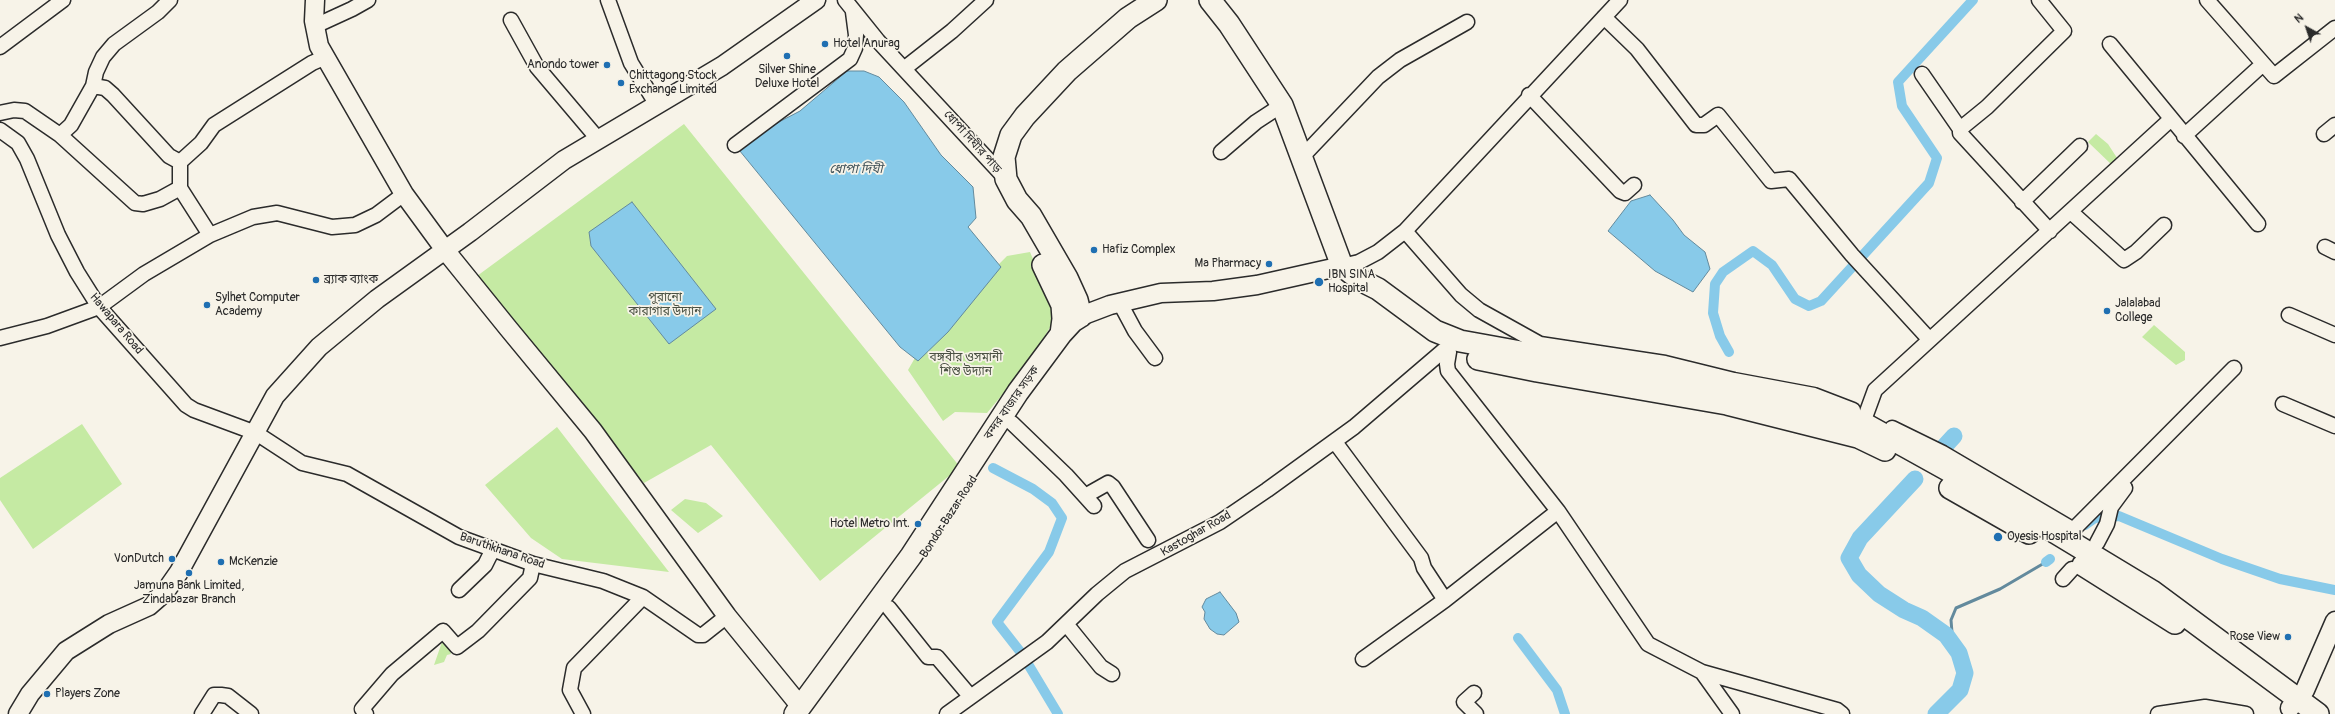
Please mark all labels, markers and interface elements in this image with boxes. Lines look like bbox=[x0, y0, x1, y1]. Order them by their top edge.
north arrow bbox=[2287, 8, 2327, 48]
text: N bbox=[2292, 11, 2306, 26]
place label: Hotel Anurag bbox=[833, 37, 900, 51]
marker: Hotel Anurag bbox=[820, 39, 830, 49]
marker: Silver Shine Deluxe Hotel bbox=[782, 51, 792, 61]
place label: Anondo tower bbox=[527, 58, 599, 72]
marker: Anondo tower bbox=[602, 60, 612, 70]
place label: Silver Shine Deluxe Hotel bbox=[755, 63, 819, 91]
place label: Chittagong Stock Exchange Limited bbox=[629, 69, 717, 97]
marker: Chittagong Stock Exchange Limited bbox=[616, 78, 626, 88]
street label: ধোপা দিঘীর পাড় bbox=[940, 108, 1004, 176]
water label: ধোপা দিঘী bbox=[829, 162, 883, 178]
place label: Hafiz Complex bbox=[1102, 243, 1176, 257]
marker: Hafiz Complex bbox=[1089, 245, 1099, 255]
place label: Ma Pharmacy bbox=[1195, 257, 1261, 271]
marker: Ma Pharmacy bbox=[1264, 259, 1274, 269]
place label: IBN SINA Hospital bbox=[1328, 268, 1375, 296]
place label: ব্র্যাক ব্যাংক bbox=[324, 273, 378, 287]
marker: ব্র্যাক ব্যাংক bbox=[311, 275, 321, 285]
marker: IBN SINA Hospital bbox=[1313, 276, 1325, 288]
street label: Hawapara Road bbox=[86, 290, 146, 358]
place label: Sylhet Computer Academy bbox=[215, 291, 300, 319]
park label: পুরানো কারাগার উদ্যান bbox=[629, 291, 701, 319]
place label: Jalalabad College bbox=[2115, 297, 2161, 325]
marker: Sylhet Computer Academy bbox=[202, 300, 212, 310]
marker: Jalalabad College bbox=[2102, 306, 2112, 316]
park label: বঙ্গবীর ওসমানী শিশু উদ্যান bbox=[930, 351, 1002, 379]
street label: বন্দর বাজার সড়ক bbox=[981, 363, 1043, 443]
street label: Bondor Bazar Road bbox=[917, 473, 981, 561]
street label: Kastoghar Road bbox=[1158, 508, 1234, 560]
place label: Hotel Metro Int. bbox=[830, 517, 910, 531]
marker: Hotel Metro Int. bbox=[913, 519, 923, 529]
street label: Baruthkhana Road bbox=[458, 530, 546, 572]
place label: Oyesis Hospital bbox=[2007, 530, 2081, 544]
marker: Oyesis Hospital bbox=[1992, 531, 2004, 543]
place label: VonDutch bbox=[114, 552, 164, 566]
marker: VonDutch bbox=[167, 554, 177, 564]
place label: McKenzie bbox=[229, 555, 278, 569]
marker: McKenzie bbox=[216, 557, 226, 567]
marker: Jamuna Bank Limited, Zindabazar Branch bbox=[184, 568, 194, 578]
place label: Jamuna Bank Limited, Zindabazar Branch bbox=[134, 579, 244, 607]
place label: Rose View bbox=[2229, 630, 2280, 644]
marker: Rose View bbox=[2283, 632, 2293, 642]
place label: Players Zone bbox=[55, 687, 120, 701]
marker: Players Zone bbox=[42, 689, 52, 699]

